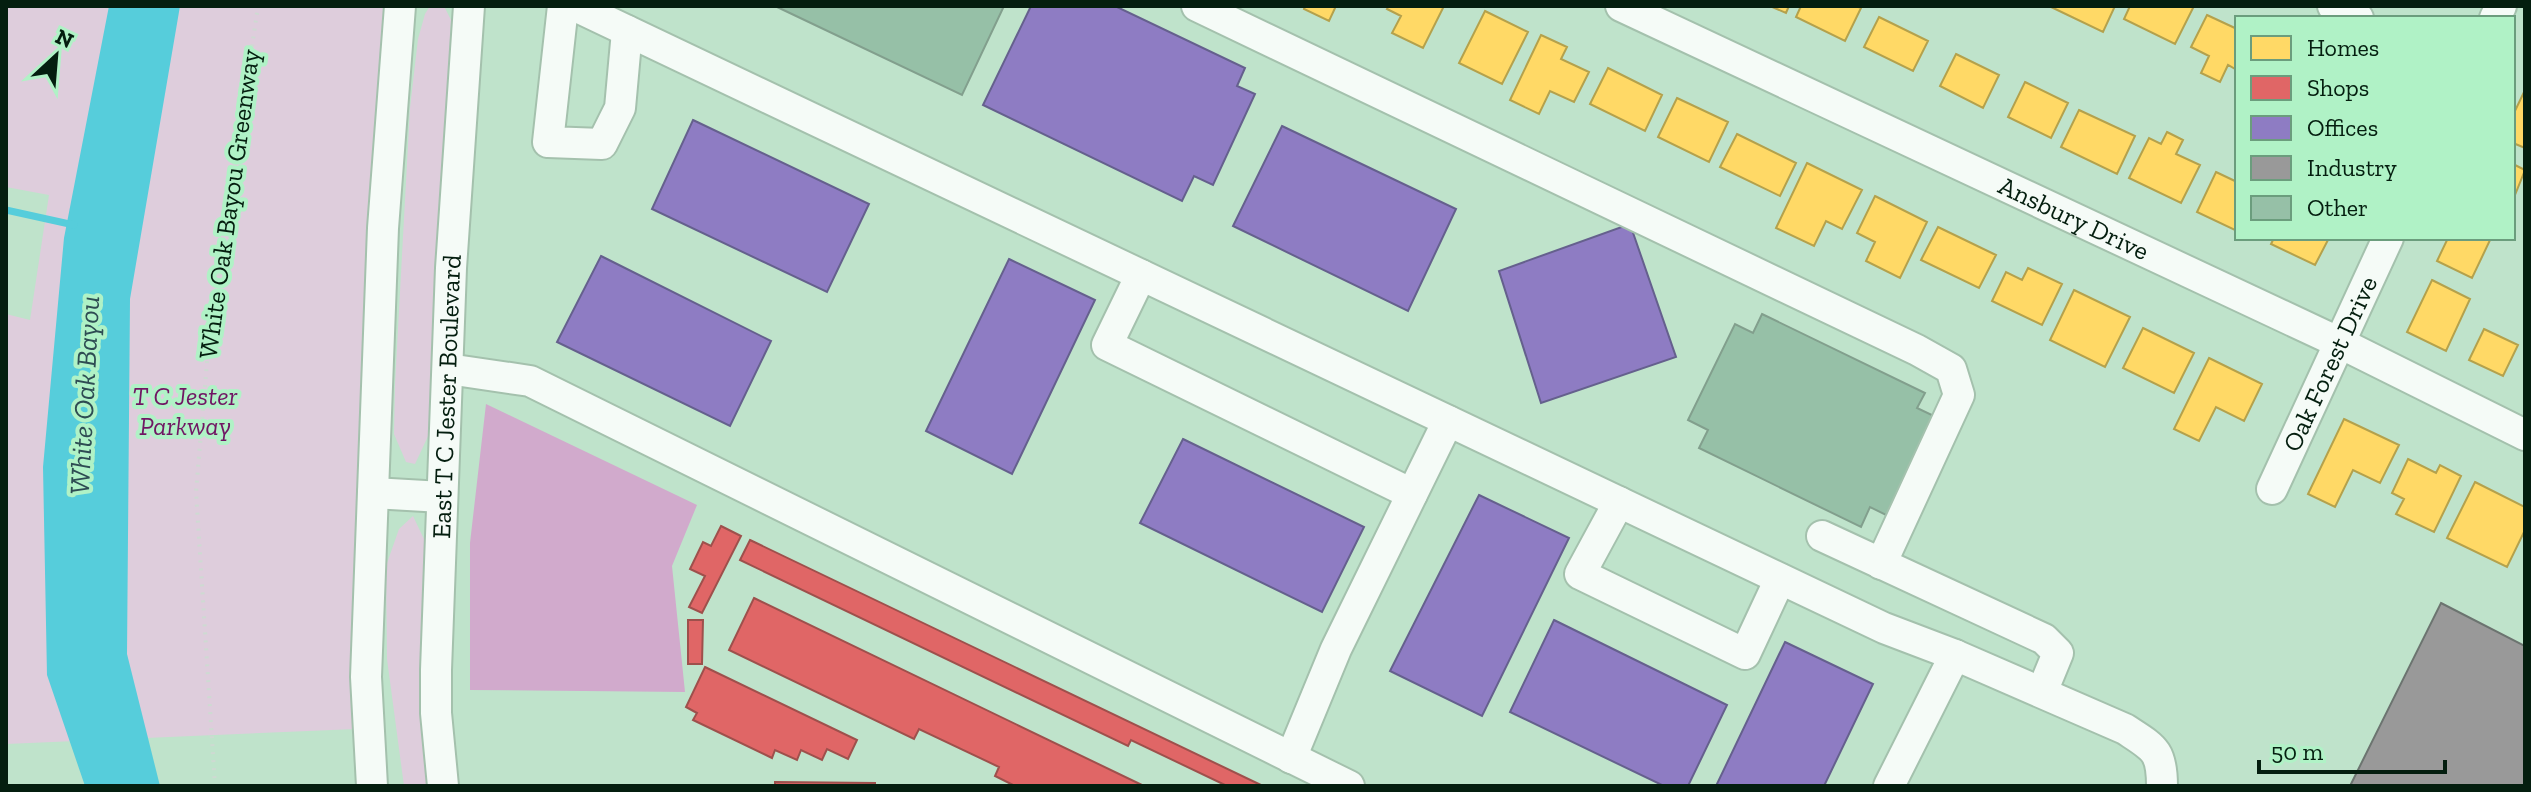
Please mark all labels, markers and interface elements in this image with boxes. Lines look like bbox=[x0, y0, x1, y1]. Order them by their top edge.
north arrow bbox=[16, 16, 96, 96]
legend bbox=[2235, 16, 2515, 240]
text: N bbox=[51, 23, 78, 54]
text: Homes bbox=[2307, 33, 2379, 62]
street label: White Oak Bayou Greenway bbox=[191, 47, 267, 361]
text: Shops bbox=[2307, 73, 2369, 102]
text: Offices bbox=[2307, 113, 2378, 142]
text: Industry bbox=[2307, 153, 2398, 182]
street label: Ansbury Drive bbox=[1993, 169, 2154, 267]
text: Other bbox=[2307, 193, 2368, 222]
street label: East T C Jester Boulevard bbox=[425, 253, 468, 539]
street label: Oak Forest Drive bbox=[2276, 271, 2384, 456]
water label: White Oak Bayou bbox=[63, 295, 106, 495]
park label: T C Jester Parkway bbox=[133, 380, 238, 442]
scale bar bbox=[2259, 724, 2445, 774]
text: 50 m bbox=[2271, 737, 2324, 766]

